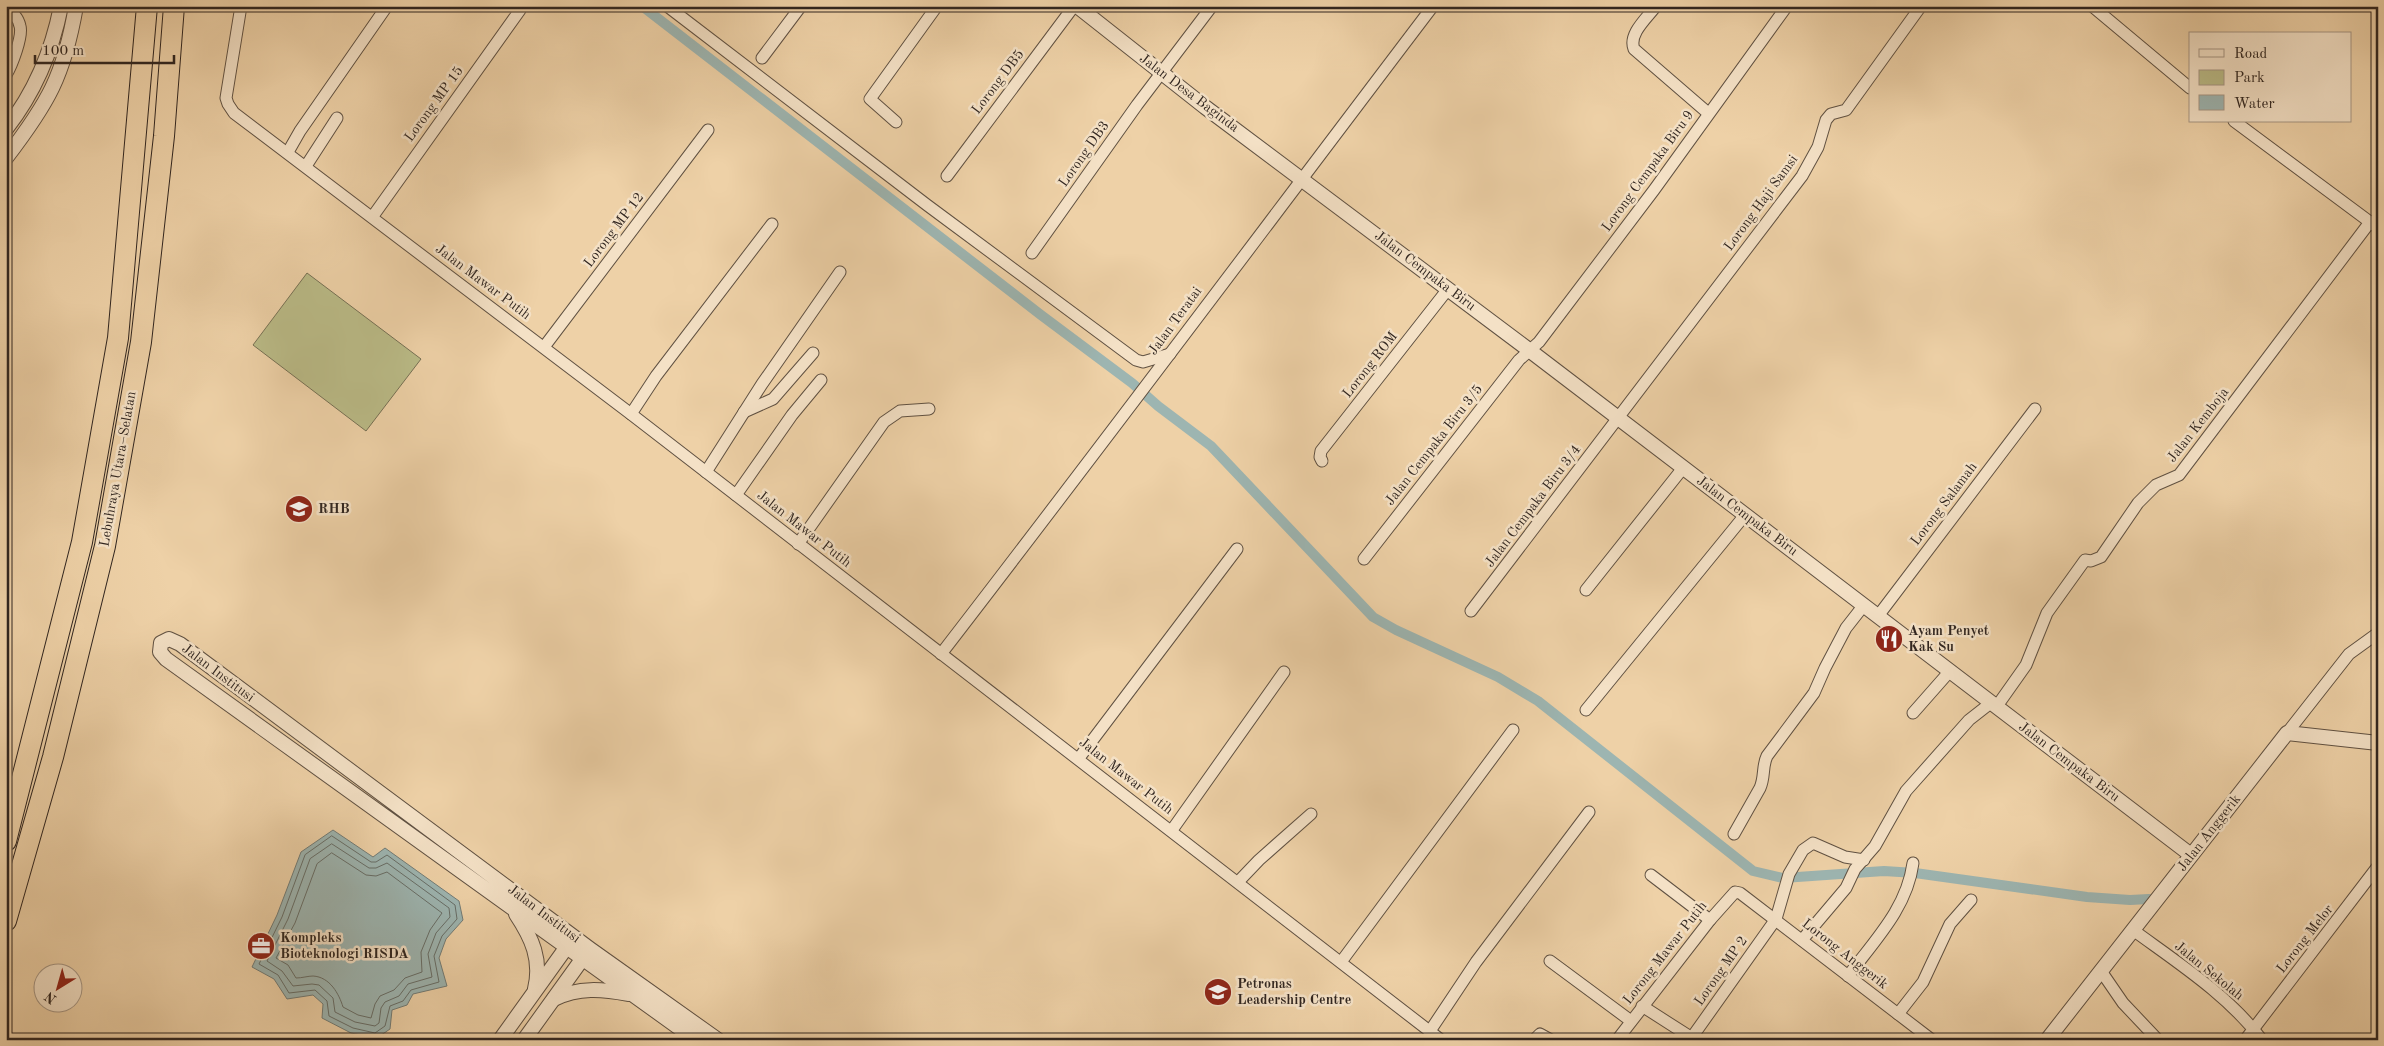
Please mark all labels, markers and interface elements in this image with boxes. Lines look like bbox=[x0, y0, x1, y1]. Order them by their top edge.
scale bar bbox=[35, 32, 174, 64]
legend bbox=[2189, 32, 2352, 122]
text: 100 m bbox=[42, 44, 84, 59]
street label: Lorong DB5 bbox=[969, 47, 1027, 117]
text: Road bbox=[2234, 47, 2268, 62]
street label: Jalan Desa Baginda bbox=[1137, 51, 1241, 135]
street label: Lorong MP 15 bbox=[402, 64, 466, 144]
text: Park bbox=[2234, 71, 2265, 86]
text: Water bbox=[2234, 97, 2275, 112]
street label: Lorong Cempaka Biru 9 bbox=[1599, 108, 1697, 234]
street label: Lorong DB3 bbox=[1056, 119, 1112, 189]
street label: Lorong Haji Samsi bbox=[1722, 152, 1801, 254]
street label: Lorong MP 12 bbox=[581, 190, 647, 270]
street label: Jalan Cempaka Biru bbox=[1372, 229, 1479, 314]
street label: Jalan Mawar Putih bbox=[433, 242, 534, 322]
street label: Jalan Teratai bbox=[1146, 284, 1204, 358]
street label: Lorong ROM bbox=[1340, 329, 1400, 401]
street label: Jalan Cempaka Biru 3/5 bbox=[1383, 382, 1485, 508]
street label: Jalan Kemboja bbox=[2165, 385, 2231, 465]
street label: Lebuhraya Utara–Selatan bbox=[97, 390, 139, 548]
street label: Jalan Cempaka Biru 3/4 bbox=[1483, 442, 1583, 570]
street label: Lorong Salamah bbox=[1908, 460, 1980, 548]
street label: Jalan Cempaka Biru bbox=[1694, 474, 1801, 559]
street label: Jalan Mawar Putih bbox=[754, 488, 854, 570]
school or university icon: RHB bbox=[284, 494, 314, 524]
place label: RHB bbox=[318, 502, 350, 516]
restaurant icon: Ayam Penyet Kak Su bbox=[1874, 624, 1904, 654]
place label: Ayam Penyet Kak Su bbox=[1908, 624, 1989, 654]
street label: Jalan Institusi bbox=[179, 641, 257, 705]
street label: Jalan Cempaka Biru bbox=[2016, 720, 2123, 805]
street label: Jalan Mawar Putih bbox=[1076, 735, 1176, 817]
street label: Jalan Anggerik bbox=[2175, 792, 2243, 874]
street label: Jalan Institusi bbox=[505, 882, 583, 946]
street label: Lorong Mawar Putih bbox=[1620, 898, 1710, 1007]
street label: Lorong Melor bbox=[2274, 902, 2336, 976]
street label: Lorong Anggerik bbox=[1799, 916, 1891, 992]
office icon: Kompleks Bioteknologi RISDA bbox=[246, 931, 276, 961]
place label: Kompleks Bioteknologi RISDA bbox=[280, 931, 409, 961]
street label: Lorong MP 2 bbox=[1692, 934, 1750, 1008]
street label: Jalan Sekolah bbox=[2172, 939, 2246, 1003]
north arrow bbox=[32, 964, 82, 1014]
school or university icon: Petronas Leadership Centre bbox=[1203, 977, 1233, 1007]
place label: Petronas Leadership Centre bbox=[1237, 977, 1351, 1007]
text: N bbox=[42, 989, 59, 1006]

